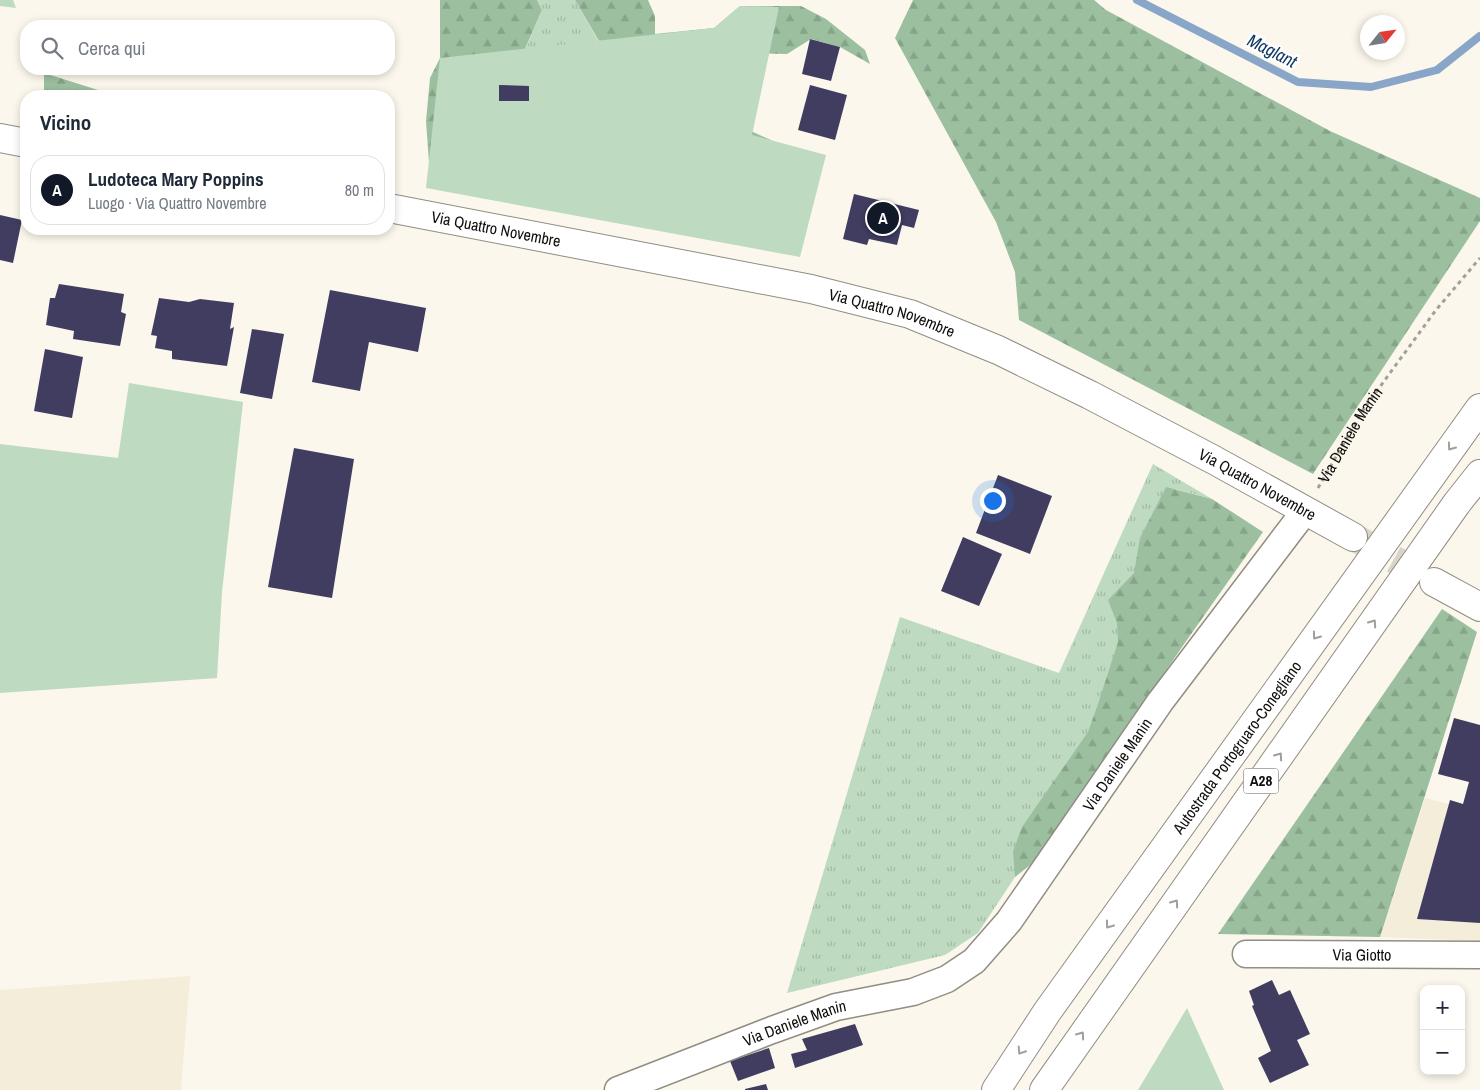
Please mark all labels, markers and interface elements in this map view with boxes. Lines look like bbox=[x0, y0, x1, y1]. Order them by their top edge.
north arrow bbox=[1360, 15, 1405, 60]
search box bbox=[20, 20, 395, 75]
water label: Maglant bbox=[1243, 27, 1302, 74]
icon: search bbox=[38, 34, 66, 62]
text: Cerca qui bbox=[78, 35, 146, 61]
text: Vicino bbox=[40, 108, 91, 137]
text: Ludoteca Mary Poppins bbox=[88, 166, 264, 192]
text: A bbox=[52, 179, 62, 201]
text: 80 m bbox=[345, 179, 374, 201]
text: Luogo · Via Quattro Novembre bbox=[88, 192, 266, 214]
pin: A bbox=[867, 199, 899, 237]
street label: Via Quattro Novembre bbox=[430, 205, 563, 252]
street label: Via Quattro Novembre bbox=[826, 283, 958, 342]
street label: Via Daniele Manin bbox=[1312, 382, 1387, 487]
one-way arrow bbox=[1448, 441, 1457, 451]
street label: Via Quattro Novembre bbox=[1195, 443, 1320, 525]
your location bbox=[980, 488, 1006, 514]
one-way arrow bbox=[1367, 619, 1376, 629]
one-way arrow bbox=[1313, 630, 1322, 640]
street label: Autostrada Portogruaro-Conegliano bbox=[1167, 656, 1306, 839]
street label: Via Daniele Manin bbox=[1077, 713, 1157, 815]
one-way arrow bbox=[1273, 752, 1282, 762]
road number: A28 bbox=[1244, 768, 1278, 794]
one-way arrow bbox=[1169, 899, 1178, 908]
one-way arrow bbox=[1106, 919, 1115, 929]
street label: Via Giotto bbox=[1332, 943, 1392, 966]
map controls bbox=[1420, 985, 1465, 1075]
button: + bbox=[1420, 985, 1465, 1030]
street label: Via Daniele Manin bbox=[740, 994, 848, 1051]
button: − bbox=[1420, 1030, 1465, 1075]
one-way arrow bbox=[1075, 1031, 1084, 1041]
one-way arrow bbox=[1018, 1046, 1027, 1055]

